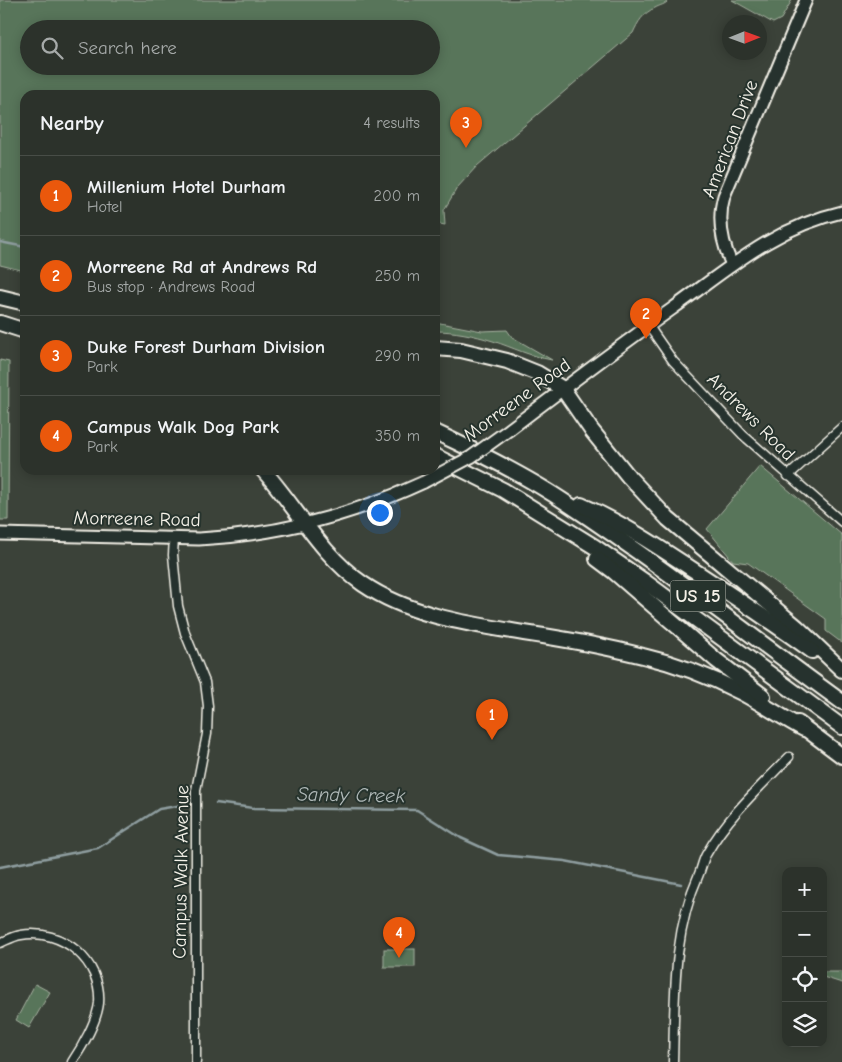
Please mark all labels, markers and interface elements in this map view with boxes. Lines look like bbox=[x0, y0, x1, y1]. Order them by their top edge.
north arrow bbox=[722, 15, 767, 60]
search box bbox=[20, 20, 440, 75]
icon: search bbox=[38, 34, 66, 62]
text: Search here bbox=[78, 37, 177, 59]
street label: American Drive bbox=[697, 77, 763, 201]
pin: 3 bbox=[450, 107, 482, 148]
text: Nearby bbox=[40, 111, 104, 135]
text: 4 results bbox=[363, 114, 420, 132]
text: Millenium Hotel Durham bbox=[87, 176, 286, 198]
text: 1 bbox=[53, 187, 59, 205]
text: 200 m bbox=[374, 187, 420, 205]
text: Hotel bbox=[87, 198, 123, 216]
text: Morreene Rd at Andrews Rd bbox=[87, 256, 317, 278]
text: 2 bbox=[52, 267, 60, 285]
text: 250 m bbox=[375, 267, 420, 285]
text: Bus stop · Andrews Road bbox=[87, 278, 255, 296]
pin: 2 bbox=[630, 298, 662, 339]
text: Duke Forest Durham Division bbox=[87, 336, 325, 358]
text: 3 bbox=[52, 347, 60, 365]
text: 290 m bbox=[375, 347, 420, 365]
street label: Morreene Road bbox=[459, 354, 575, 446]
text: Park bbox=[87, 358, 118, 376]
street label: Andrews Road bbox=[703, 369, 799, 465]
text: Campus Walk Dog Park bbox=[87, 416, 279, 438]
text: 4 bbox=[52, 427, 60, 445]
text: 350 m bbox=[375, 427, 420, 445]
text: Park bbox=[87, 438, 118, 456]
your location bbox=[367, 500, 393, 526]
street label: Morreene Road bbox=[73, 507, 201, 531]
road number: US 15 bbox=[670, 580, 726, 612]
pin: 1 bbox=[476, 699, 508, 740]
water label: Sandy Creek bbox=[297, 783, 405, 807]
street label: Campus Walk Avenue bbox=[168, 785, 194, 959]
map controls bbox=[782, 867, 827, 1047]
button: + bbox=[782, 867, 827, 912]
button: − bbox=[782, 912, 827, 957]
pin: 4 bbox=[383, 917, 415, 958]
button: locate bbox=[782, 957, 827, 1002]
button: layers bbox=[782, 1002, 827, 1047]

